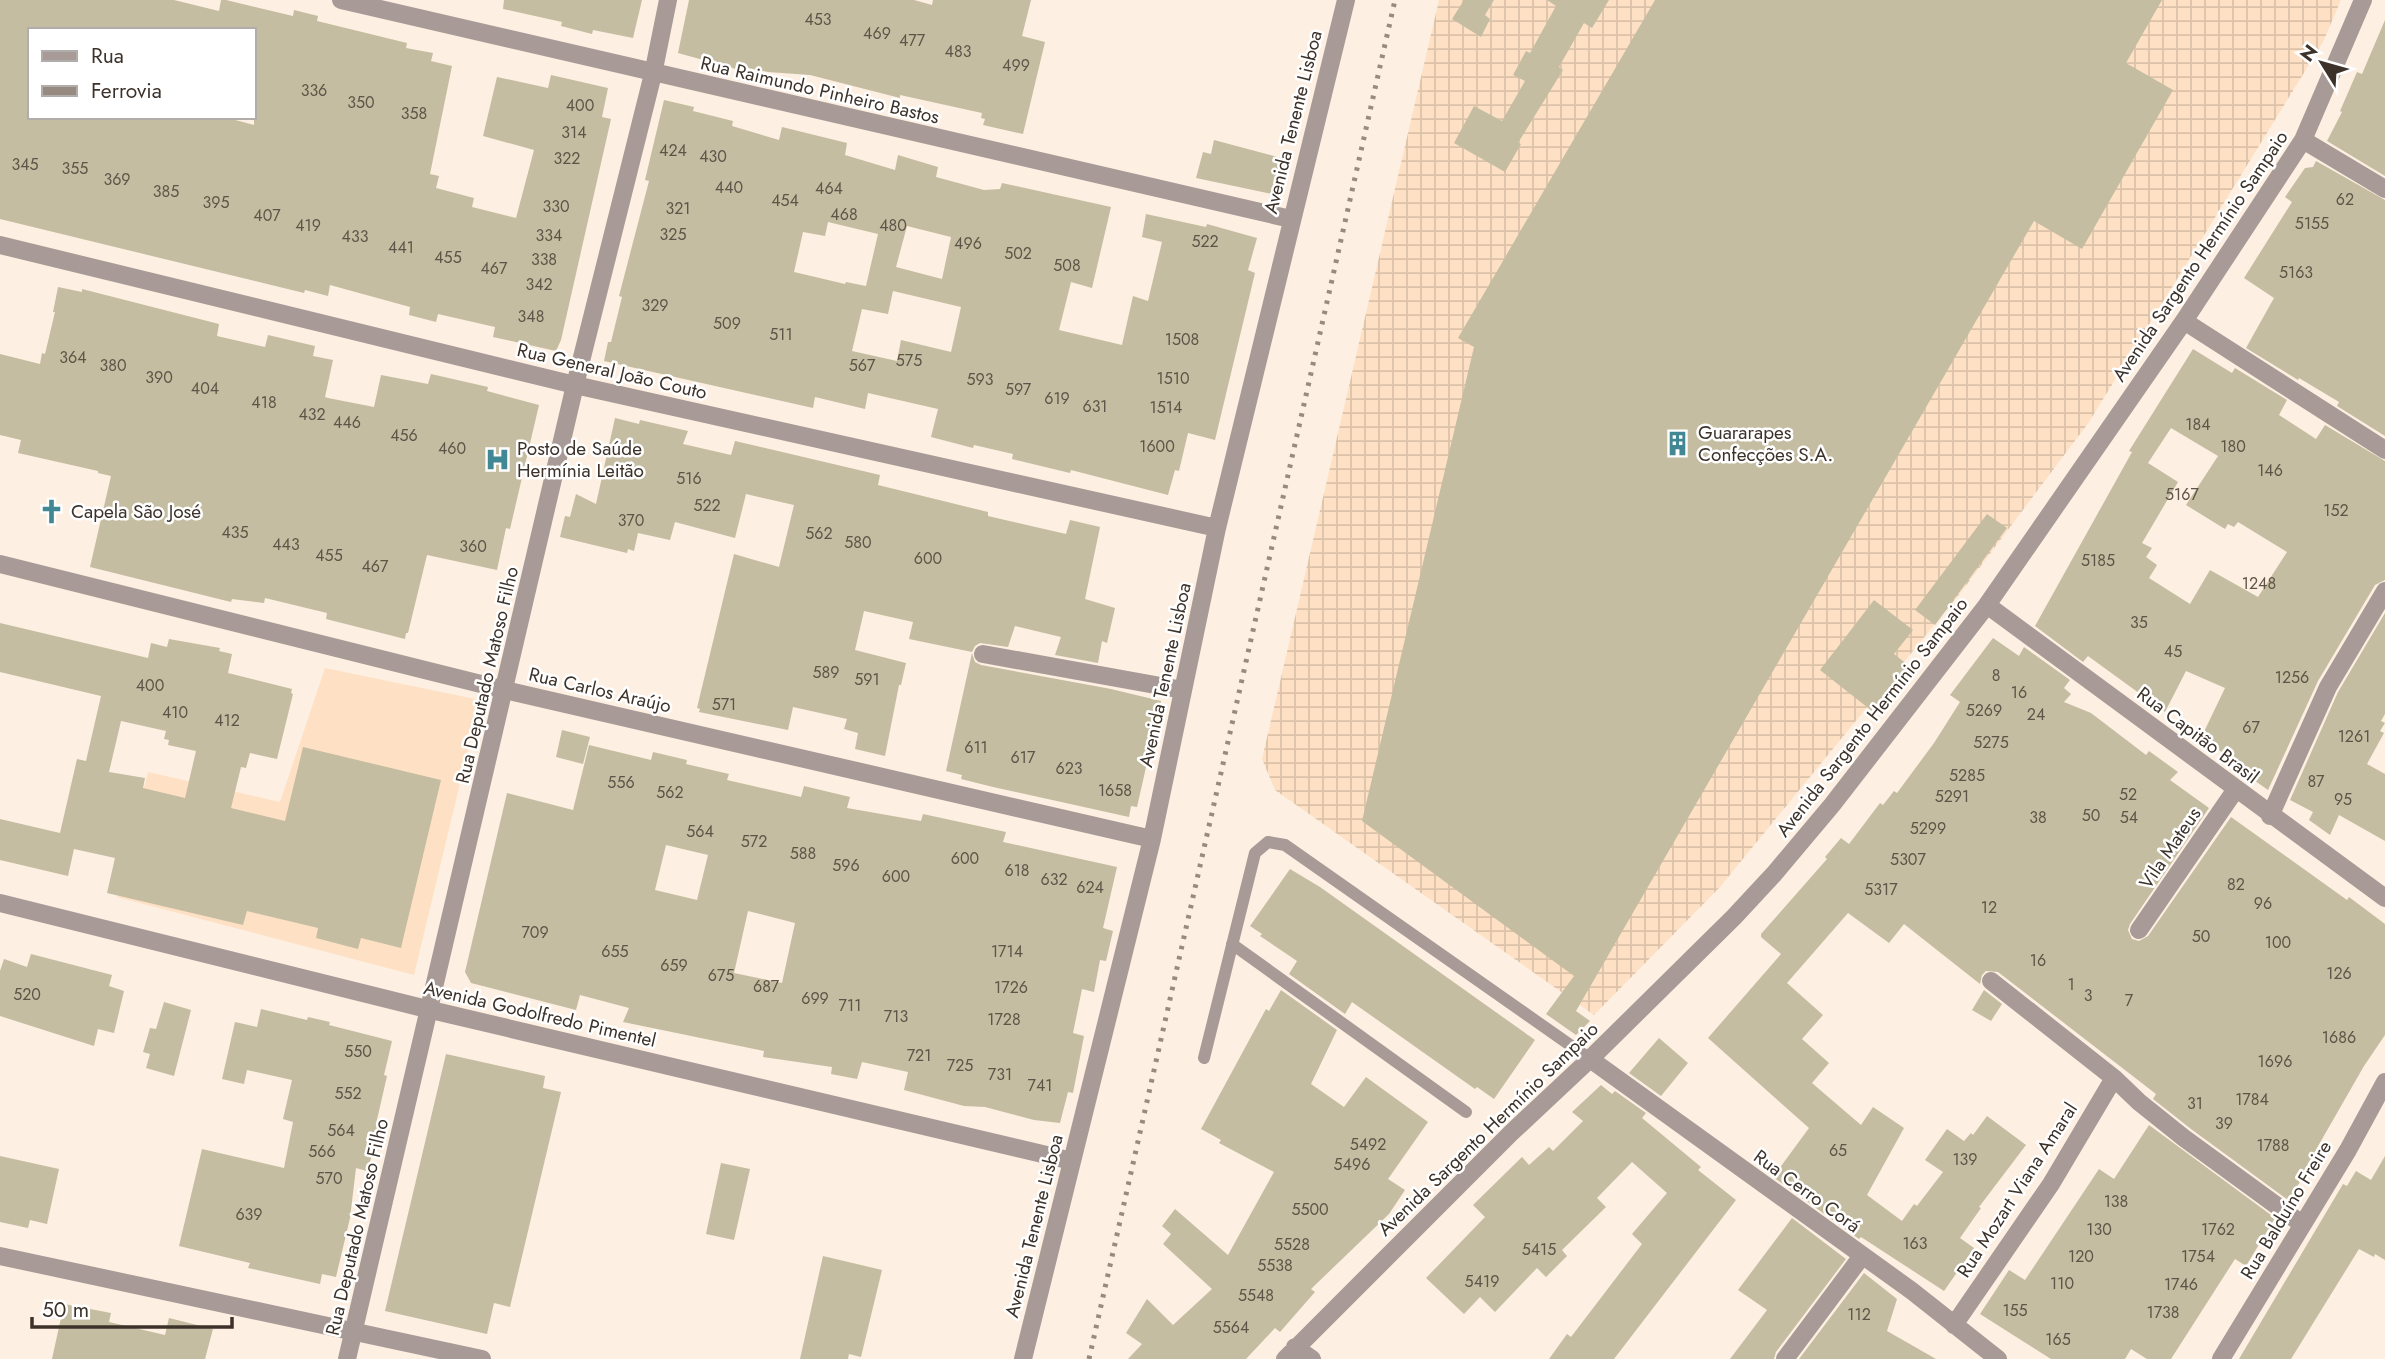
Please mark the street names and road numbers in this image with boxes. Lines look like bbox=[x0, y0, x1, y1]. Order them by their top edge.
street label: Avenida Tenente Lisboa bbox=[1257, 28, 1329, 216]
street label: Rua Raimundo Pinheiro Bastos bbox=[698, 49, 942, 131]
street label: Avenida Sargento Hermínio Sampaio bbox=[2106, 125, 2294, 387]
street label: Rua General João Couto bbox=[514, 336, 710, 406]
street label: Rua Deputado Matoso Filho bbox=[449, 564, 525, 786]
street label: Avenida Tenente Lisboa bbox=[1132, 580, 1198, 770]
street label: Avenida Sargento Hermínio Sampaio bbox=[1770, 592, 1974, 842]
street label: Rua Carlos Araújo bbox=[526, 660, 674, 720]
street label: Rua Capitão Brasil bbox=[2131, 680, 2265, 790]
street label: Vila Mateus bbox=[2133, 802, 2207, 894]
street label: Avenida Godolfredo Pimentel bbox=[421, 974, 659, 1054]
street label: Avenida Sargento Hermínio Sampaio bbox=[1372, 1016, 1604, 1242]
street label: Rua Mozart Viana Amaral bbox=[1950, 1097, 2084, 1283]
street label: Rua Deputado Matoso Filho bbox=[319, 1116, 395, 1338]
street label: Avenida Tenente Lisboa bbox=[998, 1132, 1070, 1320]
street label: Rua Balduíno Freire bbox=[2234, 1135, 2338, 1284]
street label: Rua Cerro Corá bbox=[1748, 1143, 1866, 1239]

